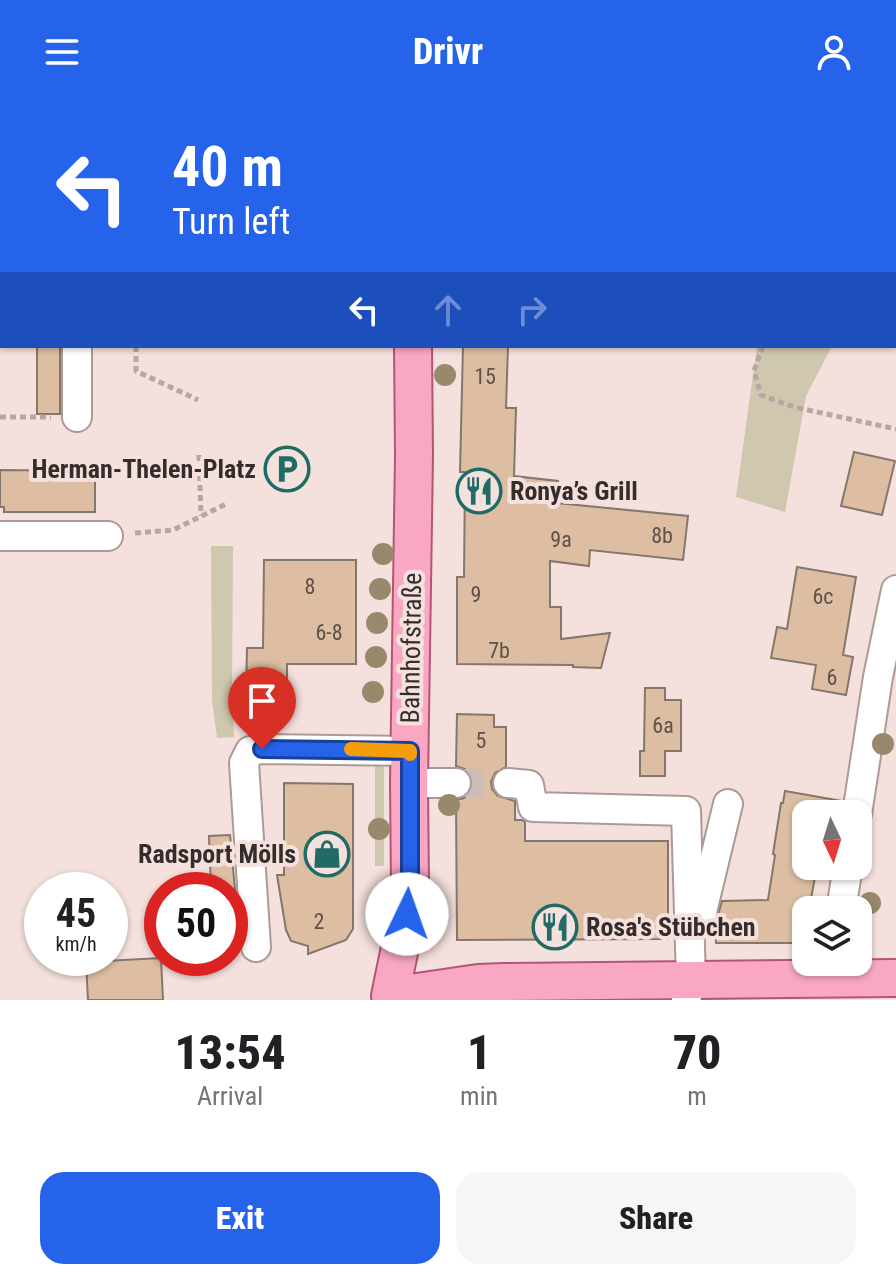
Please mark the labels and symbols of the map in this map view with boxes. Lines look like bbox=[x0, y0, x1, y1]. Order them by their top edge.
house number: 15 bbox=[474, 364, 496, 389]
parking icon: Herman-Thelen-Platz bbox=[263, 445, 311, 493]
place label: Herman-Thelen-Platz bbox=[31, 454, 256, 484]
restaurant icon: Ronya’s Grill bbox=[455, 467, 503, 515]
place label: Ronya’s Grill bbox=[510, 476, 638, 506]
house number: 8b bbox=[651, 523, 673, 548]
house number: 9a bbox=[550, 527, 572, 552]
street label: Bahnhofstraße bbox=[395, 572, 427, 724]
house number: 8 bbox=[305, 574, 315, 599]
house number: 9 bbox=[471, 582, 481, 607]
house number: 6c bbox=[812, 584, 834, 609]
house number: 6-8 bbox=[315, 620, 343, 645]
house number: 7b bbox=[488, 638, 510, 663]
house number: 6 bbox=[827, 665, 837, 690]
pin bbox=[228, 667, 296, 749]
house number: 6a bbox=[652, 713, 674, 738]
house number: 5 bbox=[476, 728, 486, 753]
north arrow bbox=[792, 800, 872, 880]
shop icon: Radsport Mölls bbox=[303, 830, 351, 878]
place label: Radsport Mölls bbox=[138, 839, 296, 869]
speed limit sign: 50 bbox=[144, 872, 248, 976]
position arrow bbox=[365, 872, 449, 956]
restaurant icon: Rosa's Stübchen bbox=[531, 903, 579, 951]
house number: 2 bbox=[314, 909, 324, 934]
place label: Rosa's Stübchen bbox=[586, 912, 756, 942]

